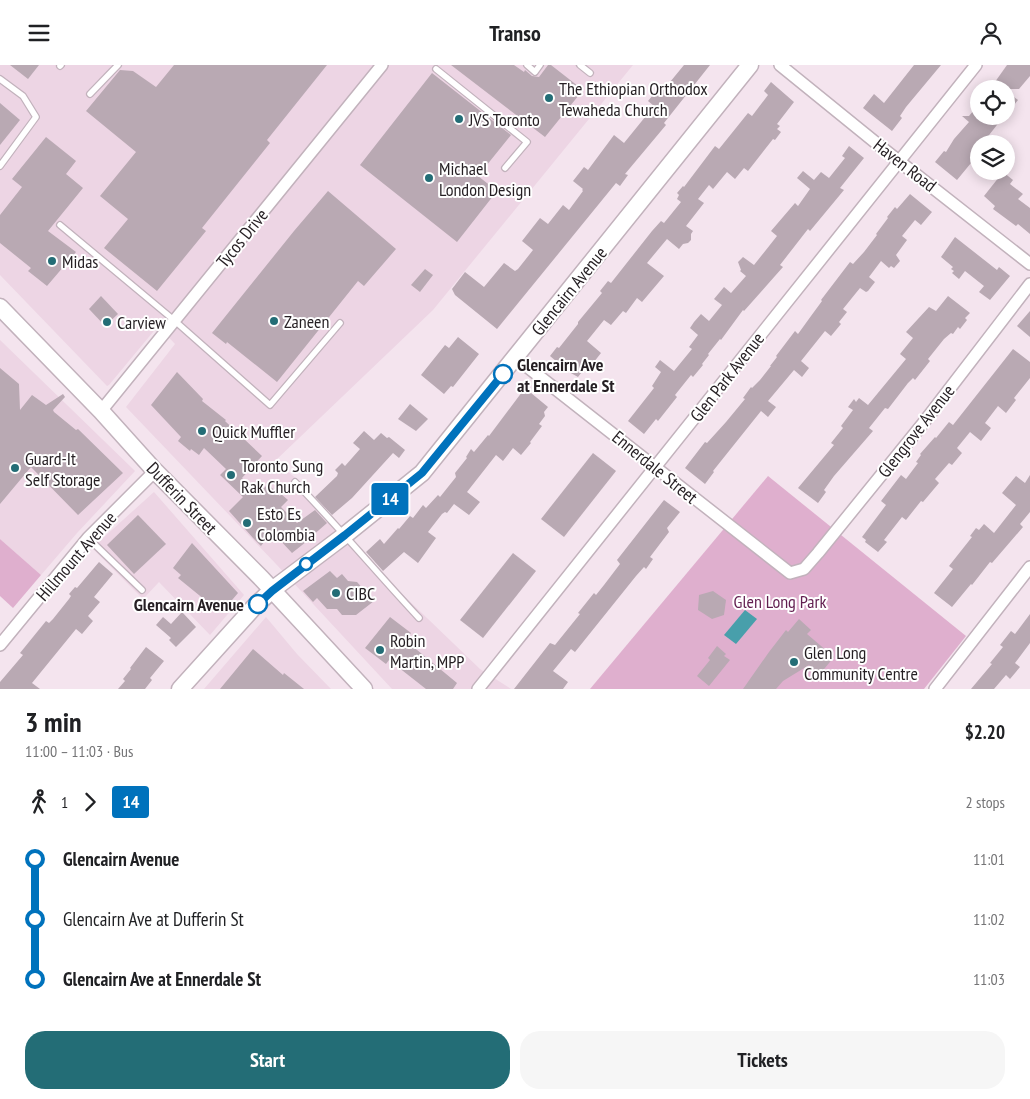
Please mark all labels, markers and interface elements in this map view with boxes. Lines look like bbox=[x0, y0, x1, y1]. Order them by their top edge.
icon: menu bbox=[25, 19, 53, 47]
text: Transo bbox=[489, 19, 541, 47]
icon: person bbox=[977, 19, 1005, 47]
place label: The Ethiopian Orthodox Tewaheda Church bbox=[559, 77, 708, 121]
map controls bbox=[970, 80, 1015, 180]
button: locate bbox=[970, 80, 1015, 125]
marker: The Ethiopian Orthodox Tewaheda Church bbox=[543, 92, 555, 104]
place label: JVS Toronto bbox=[468, 108, 540, 131]
marker: JVS Toronto bbox=[453, 113, 465, 125]
street label: Haven Road bbox=[869, 133, 941, 197]
button: layers bbox=[970, 135, 1015, 180]
place label: Michael London Design bbox=[439, 157, 531, 201]
marker: Michael London Design bbox=[423, 172, 435, 184]
street label: Tycos Drive bbox=[211, 204, 273, 272]
street label: Glencairn Avenue bbox=[526, 242, 612, 340]
place label: Midas bbox=[62, 250, 98, 273]
marker: Midas bbox=[46, 255, 58, 267]
place label: Zaneen bbox=[284, 310, 329, 333]
place label: Carview bbox=[117, 311, 166, 334]
marker: Zaneen bbox=[268, 315, 280, 327]
marker: Carview bbox=[101, 316, 113, 328]
street label: Glen Park Avenue bbox=[685, 328, 769, 426]
place label: Glencairn Ave at Ennerdale St bbox=[517, 353, 615, 397]
marker: Glencairn Ave at Ennerdale St bbox=[493, 364, 513, 384]
street label: Glengrove Avenue bbox=[872, 380, 960, 482]
place label: Quick Muffler bbox=[212, 420, 295, 443]
marker: Quick Muffler bbox=[196, 425, 208, 437]
street label: Ennerdale Street bbox=[608, 425, 703, 509]
place label: Guard-It Self Storage bbox=[25, 447, 100, 491]
place label: Toronto Sung Rak Church bbox=[241, 454, 323, 498]
street label: Dufferin Street bbox=[142, 457, 222, 539]
marker: Guard-It Self Storage bbox=[9, 462, 21, 474]
marker: Toronto Sung Rak Church bbox=[225, 469, 237, 481]
line badge: 14 bbox=[368, 483, 412, 515]
text: 14 bbox=[381, 487, 399, 510]
place label: Esto Es Colombia bbox=[257, 502, 315, 546]
street label: Hillmount Avenue bbox=[31, 507, 121, 605]
marker: Esto Es Colombia bbox=[241, 517, 253, 529]
unlabelled marker bbox=[299, 557, 313, 571]
place label: CIBC bbox=[346, 582, 375, 605]
marker: CIBC bbox=[330, 587, 342, 599]
park label: Glen Long Park bbox=[734, 590, 826, 613]
place label: Glencairn Avenue bbox=[134, 593, 244, 616]
marker: Glencairn Avenue bbox=[248, 594, 268, 614]
place label: Robin Martin, MPP bbox=[390, 629, 464, 673]
place label: Glen Long Community Centre bbox=[804, 641, 918, 685]
marker: Robin Martin, MPP bbox=[374, 644, 386, 656]
marker: Glen Long Community Centre bbox=[788, 656, 800, 668]
text: 3 min bbox=[25, 703, 82, 740]
text: $2.20 bbox=[965, 720, 1005, 744]
text: 11:00 – 11:03 · Bus bbox=[25, 741, 133, 761]
icon: walk bbox=[25, 788, 53, 816]
icon: forward bbox=[76, 788, 104, 816]
text: 14 bbox=[122, 790, 139, 813]
text: 1 bbox=[61, 792, 68, 812]
text: 2 stops bbox=[965, 792, 1005, 812]
text: Glencairn Avenue bbox=[63, 847, 179, 871]
text: 11:01 bbox=[973, 849, 1005, 869]
text: Glencairn Ave at Dufferin St bbox=[63, 907, 244, 931]
text: 11:02 bbox=[973, 909, 1005, 929]
text: Glencairn Ave at Ennerdale St bbox=[63, 967, 261, 991]
text: 11:03 bbox=[973, 969, 1005, 989]
button: Start bbox=[25, 1031, 510, 1089]
button: Tickets bbox=[520, 1031, 1005, 1089]

